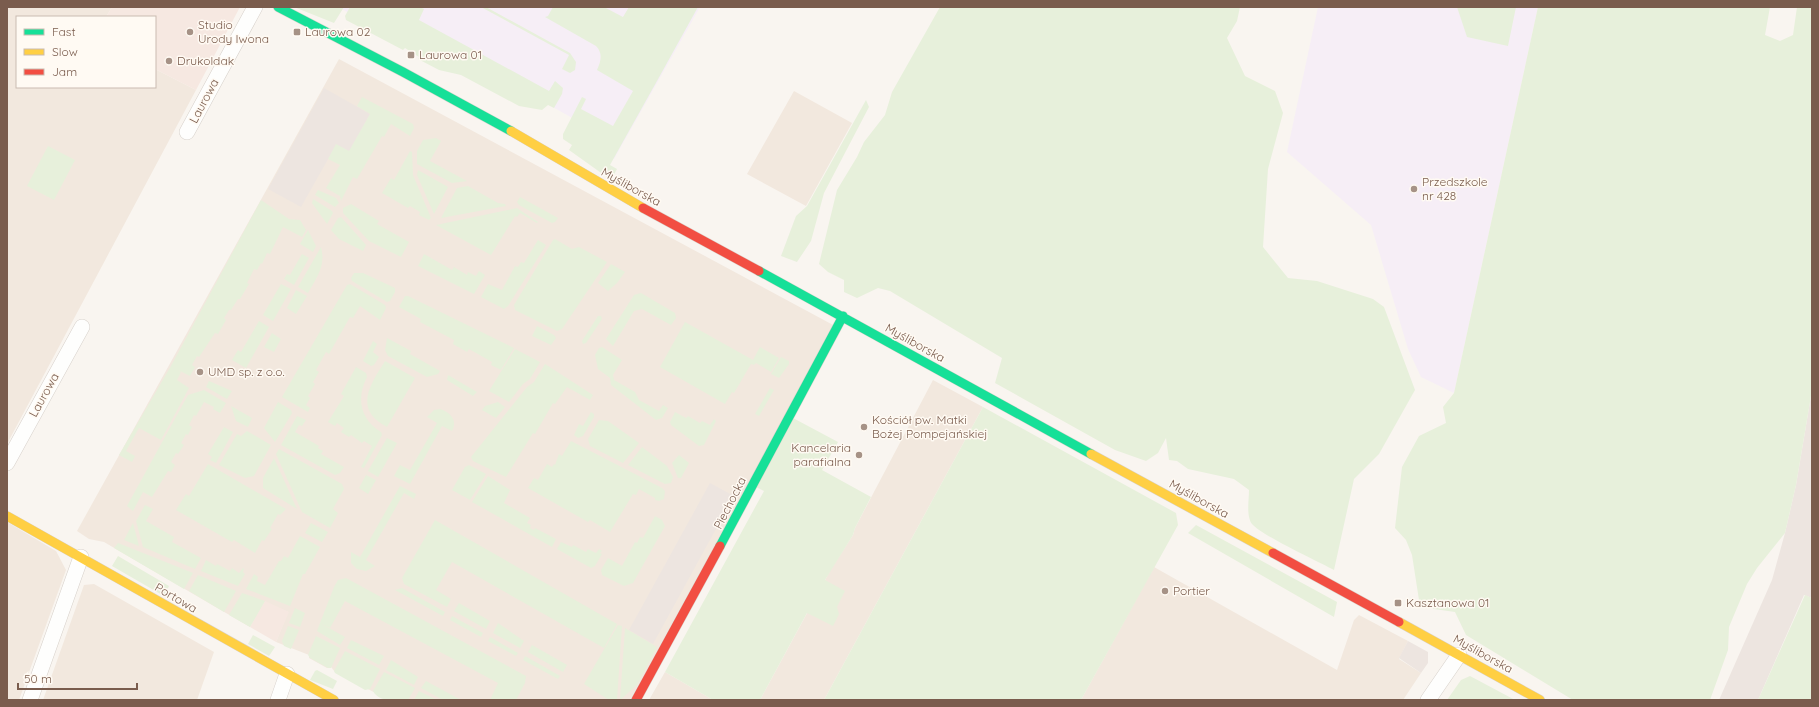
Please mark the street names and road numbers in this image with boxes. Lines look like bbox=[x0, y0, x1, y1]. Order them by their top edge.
street label: Laurowa bbox=[186, 76, 222, 126]
street label: Myśliborska bbox=[599, 164, 664, 209]
street label: Myśliborska bbox=[883, 320, 948, 365]
street label: Laurowa bbox=[25, 370, 62, 420]
street label: Piechocka bbox=[710, 474, 749, 531]
street label: Myśliborska bbox=[1167, 476, 1232, 521]
street label: Portowa bbox=[152, 579, 200, 616]
street label: Myśliborska bbox=[1451, 631, 1516, 676]

